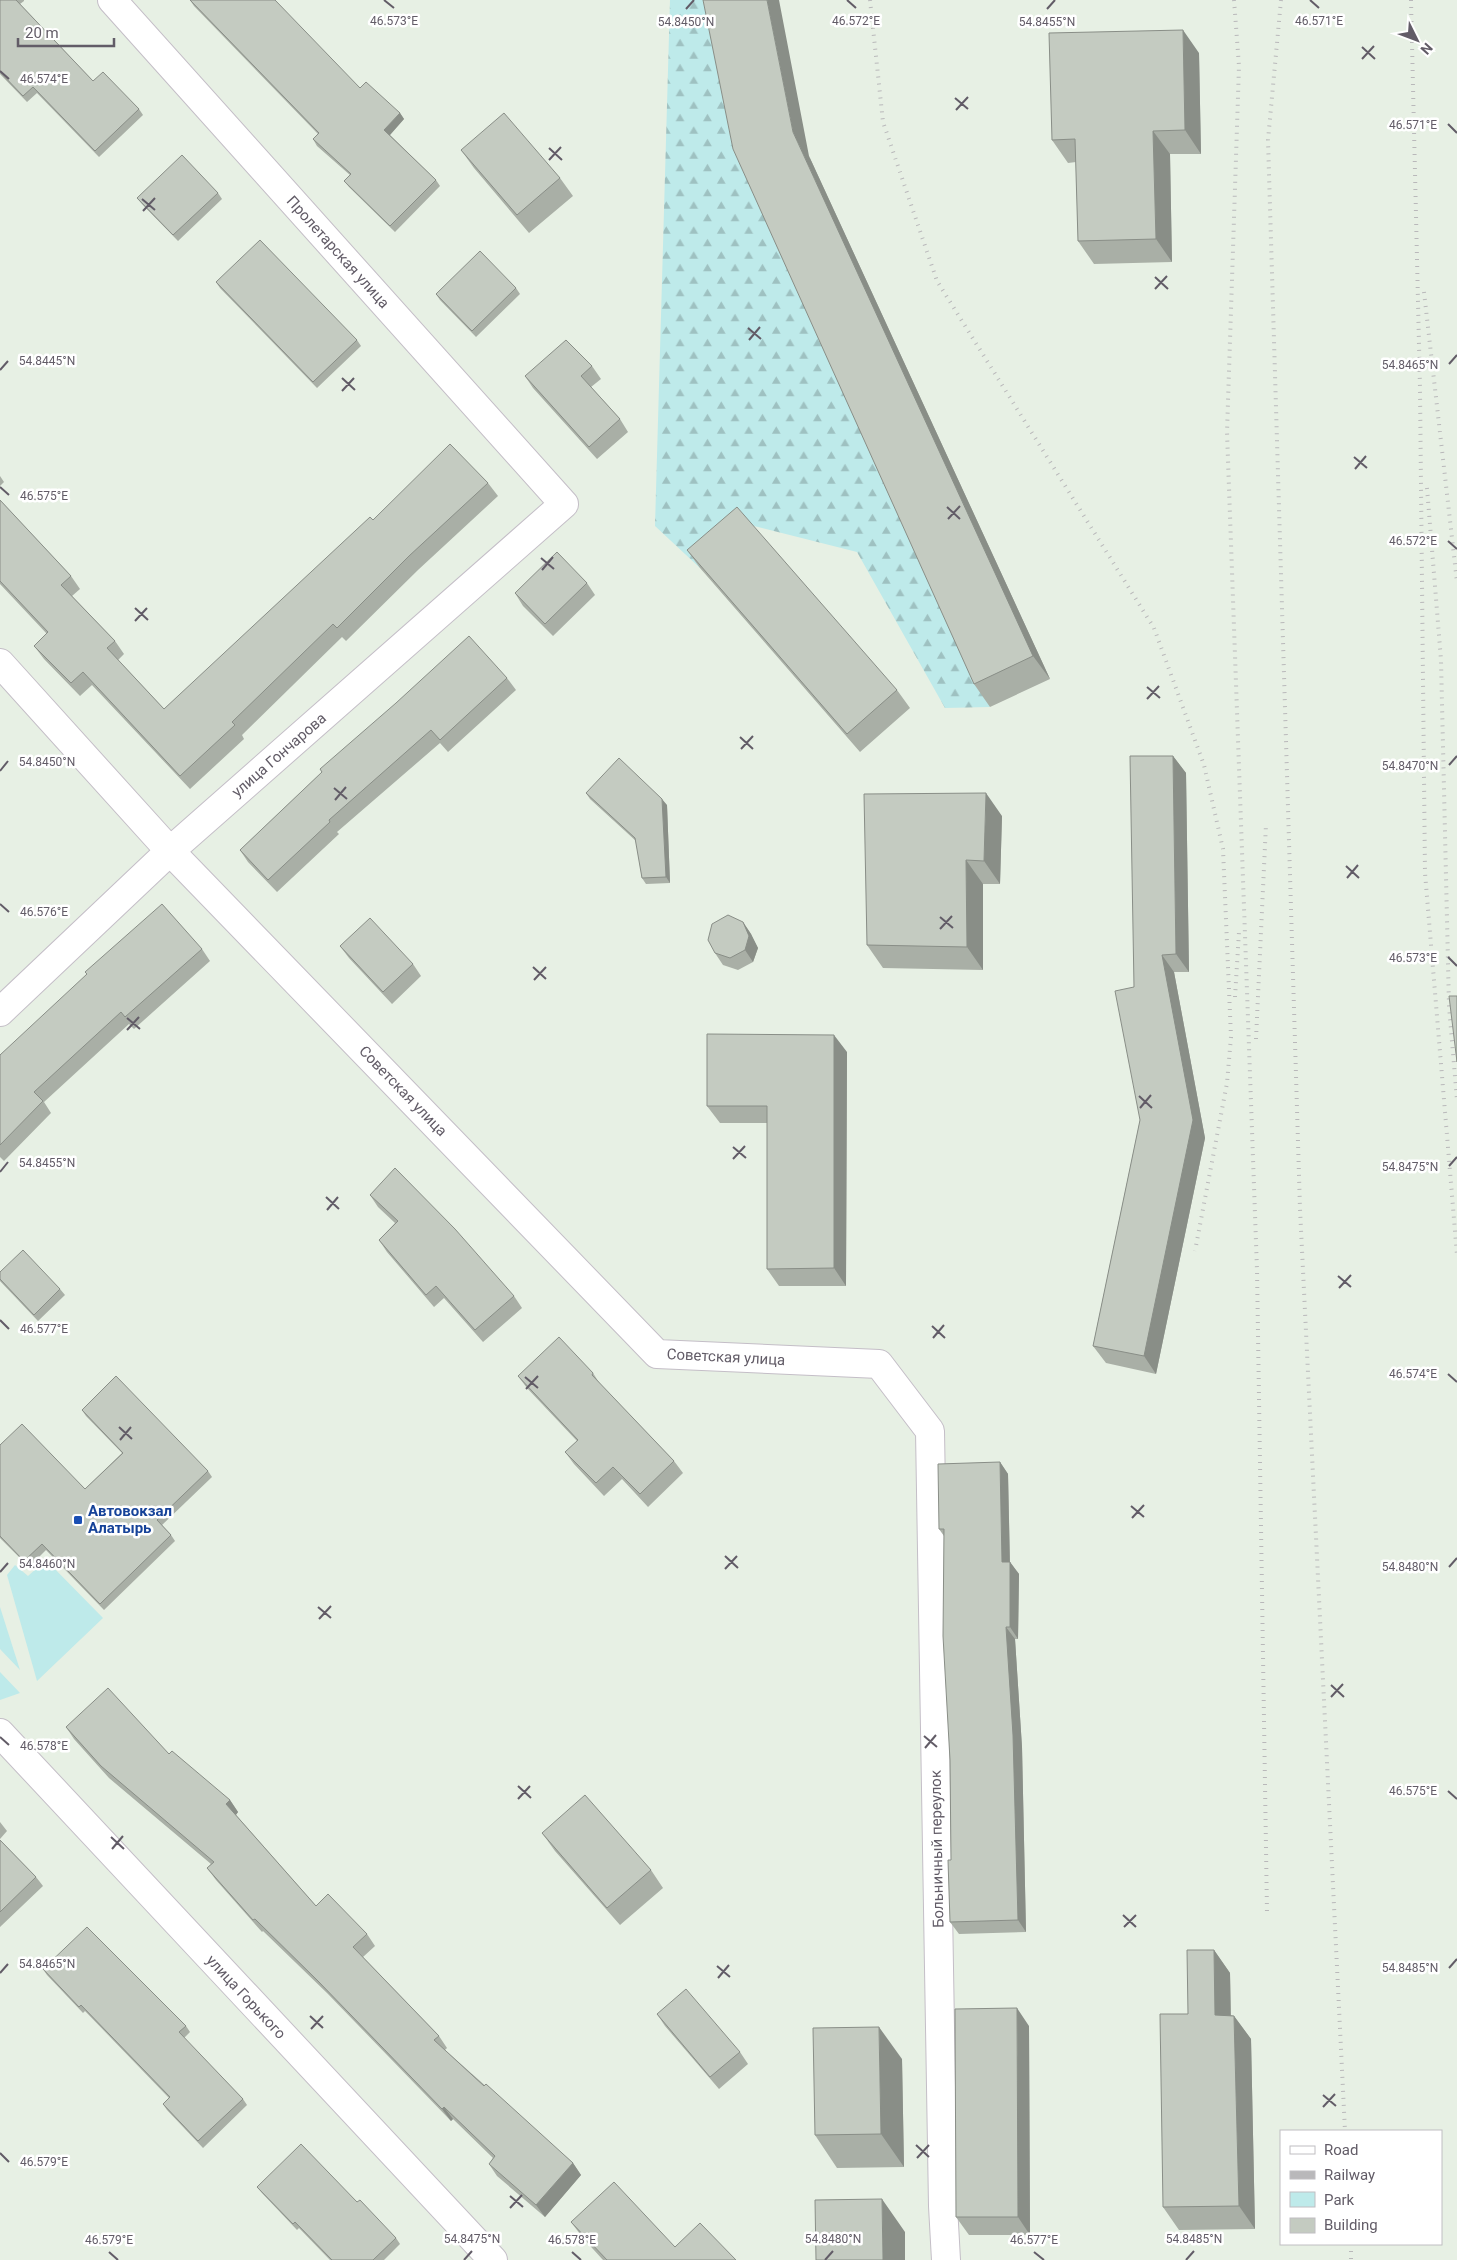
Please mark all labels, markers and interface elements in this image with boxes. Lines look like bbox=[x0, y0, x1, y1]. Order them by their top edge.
text: 46.573°E bbox=[370, 14, 418, 28]
text: 46.572°E bbox=[832, 14, 880, 28]
text: 46.571°E bbox=[1295, 14, 1343, 28]
scale bar bbox=[18, 15, 114, 47]
text: 54.8450°N bbox=[658, 15, 714, 29]
text: 54.8455°N bbox=[1019, 15, 1075, 29]
north arrow bbox=[1392, 15, 1442, 65]
text: 20 m bbox=[25, 24, 59, 42]
text: N bbox=[1417, 40, 1436, 58]
text: 46.574°E bbox=[20, 72, 68, 86]
text: 46.571°E bbox=[1389, 118, 1437, 132]
street label: Пролетарская улица bbox=[283, 192, 393, 312]
text: 54.8445°N bbox=[19, 354, 75, 368]
text: 54.8465°N bbox=[1382, 358, 1438, 372]
text: 46.575°E bbox=[20, 489, 68, 503]
text: 46.572°E bbox=[1389, 534, 1437, 548]
street label: улица Гончарова bbox=[228, 709, 330, 801]
text: 54.8450°N bbox=[19, 755, 75, 769]
text: 54.8470°N bbox=[1382, 759, 1438, 773]
text: 46.576°E bbox=[20, 905, 68, 919]
text: 46.573°E bbox=[1389, 951, 1437, 965]
street label: Советская улица bbox=[355, 1042, 451, 1140]
text: 54.8455°N bbox=[19, 1156, 75, 1170]
text: 54.8475°N bbox=[1382, 1160, 1438, 1174]
text: 46.577°E bbox=[20, 1322, 68, 1336]
street label: Советская улица bbox=[666, 1345, 786, 1369]
text: 46.574°E bbox=[1389, 1367, 1437, 1381]
place label: Автовокзал Алатырь bbox=[88, 1502, 172, 1537]
marker: Автовокзал Алатырь bbox=[72, 1514, 84, 1526]
text: 54.8460°N bbox=[19, 1557, 75, 1571]
text: 54.8480°N bbox=[1382, 1560, 1438, 1574]
text: 46.578°E bbox=[20, 1739, 68, 1753]
street label: Больничный переулок bbox=[927, 1770, 947, 1928]
text: 46.575°E bbox=[1389, 1784, 1437, 1798]
street label: улица Горького bbox=[203, 1951, 289, 2043]
text: 54.8465°N bbox=[19, 1957, 75, 1971]
text: 54.8485°N bbox=[1382, 1961, 1438, 1975]
legend bbox=[1280, 2130, 1442, 2245]
text: Road bbox=[1324, 2141, 1358, 2159]
text: 46.579°E bbox=[20, 2155, 68, 2169]
text: Railway bbox=[1324, 2166, 1375, 2184]
text: Park bbox=[1324, 2191, 1355, 2209]
text: Building bbox=[1324, 2216, 1378, 2234]
text: 54.8475°N bbox=[444, 2232, 500, 2246]
text: 54.8480°N bbox=[805, 2232, 861, 2246]
text: 54.8485°N bbox=[1166, 2232, 1222, 2246]
text: 46.579°E bbox=[85, 2233, 133, 2247]
text: 46.578°E bbox=[548, 2233, 596, 2247]
text: 46.577°E bbox=[1010, 2233, 1058, 2247]

